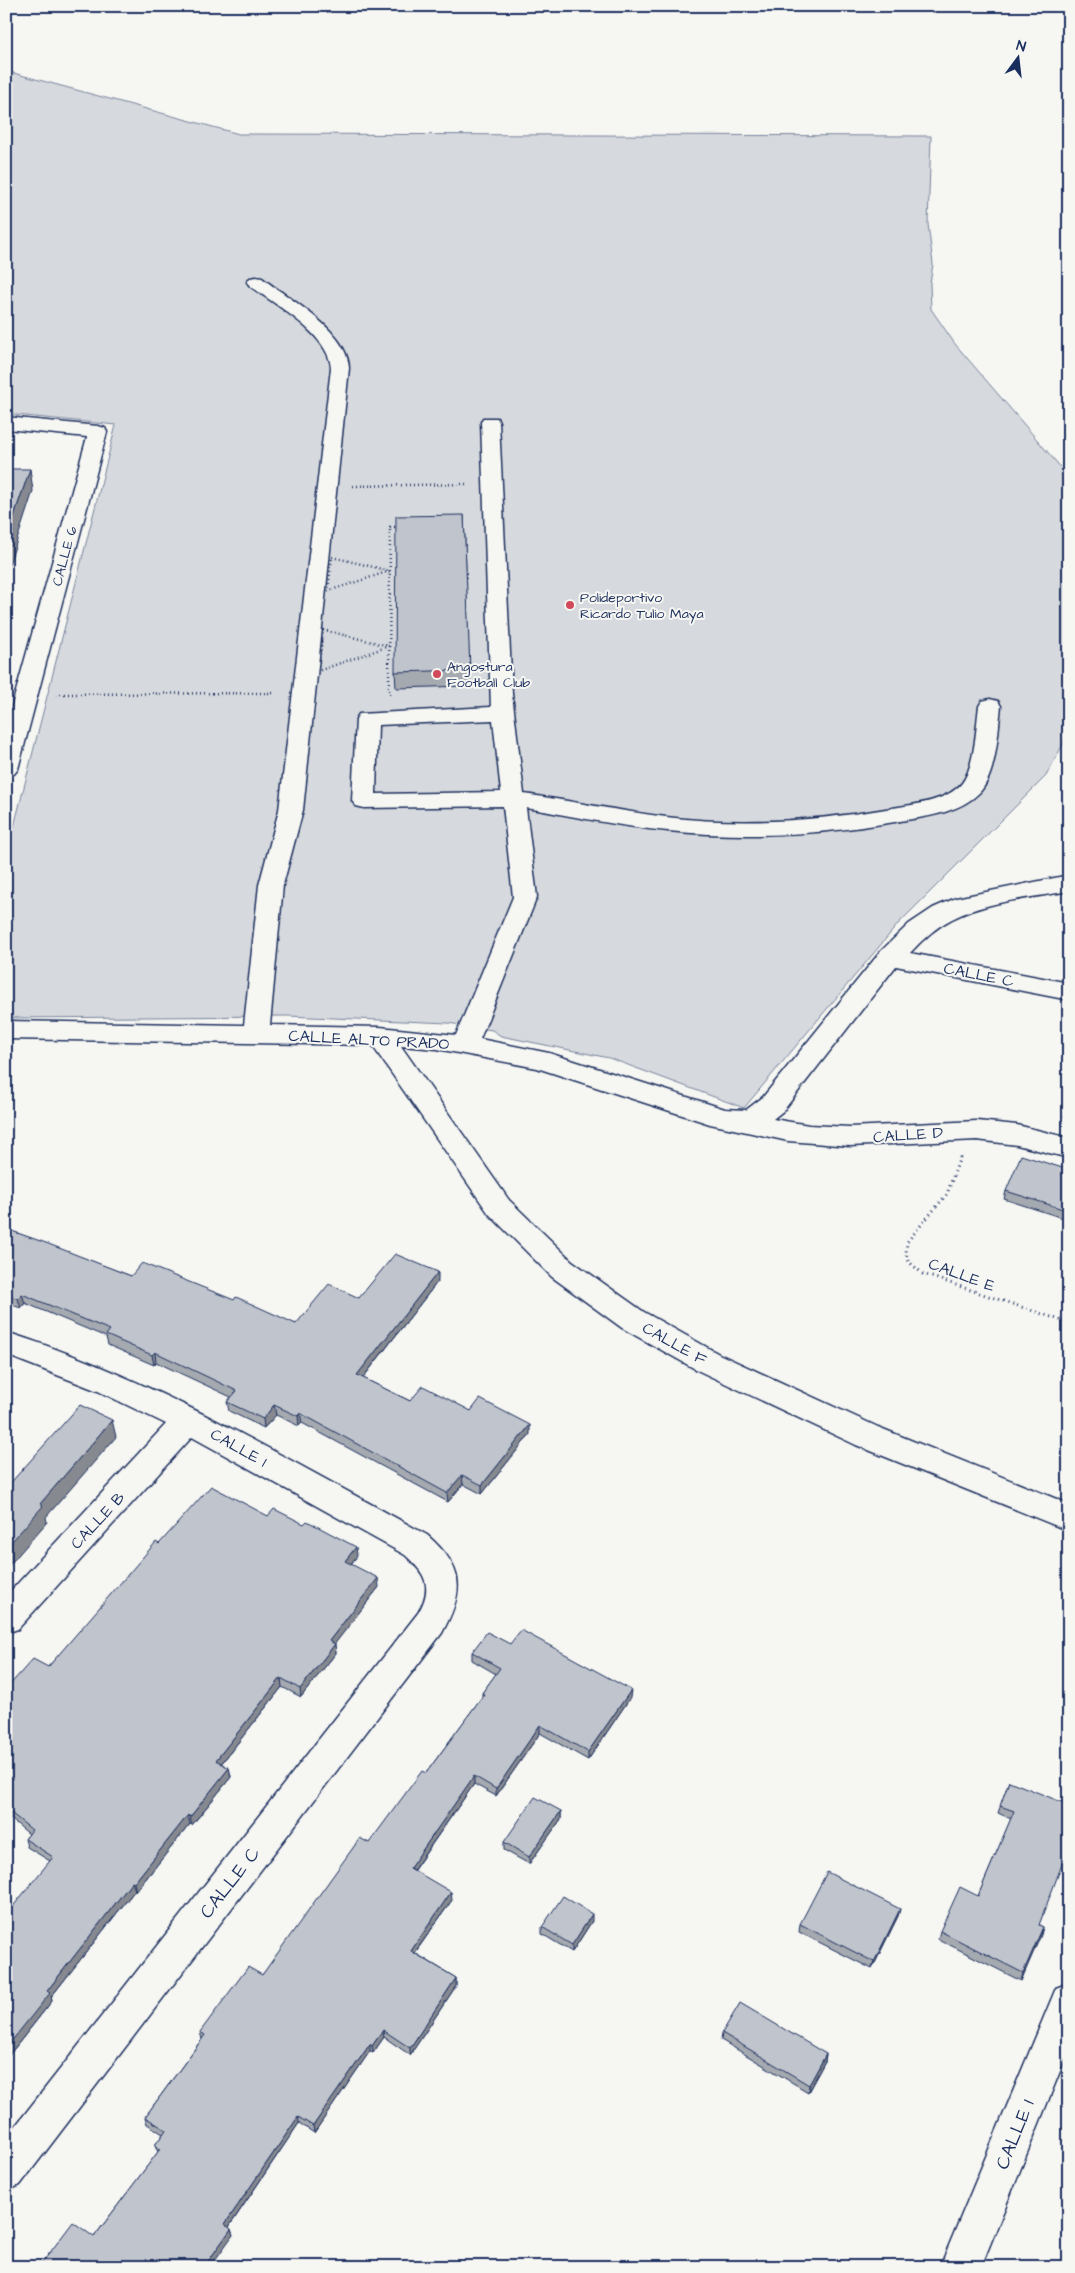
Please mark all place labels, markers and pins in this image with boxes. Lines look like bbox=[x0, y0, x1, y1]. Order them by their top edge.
place label: Polideportivo Ricardo Tulio Maya bbox=[580, 588, 704, 624]
marker: Polideportivo Ricardo Tulio Maya bbox=[564, 599, 576, 611]
place label: Angostura Football Club bbox=[447, 657, 530, 693]
marker: Angostura Football Club bbox=[431, 668, 443, 680]

